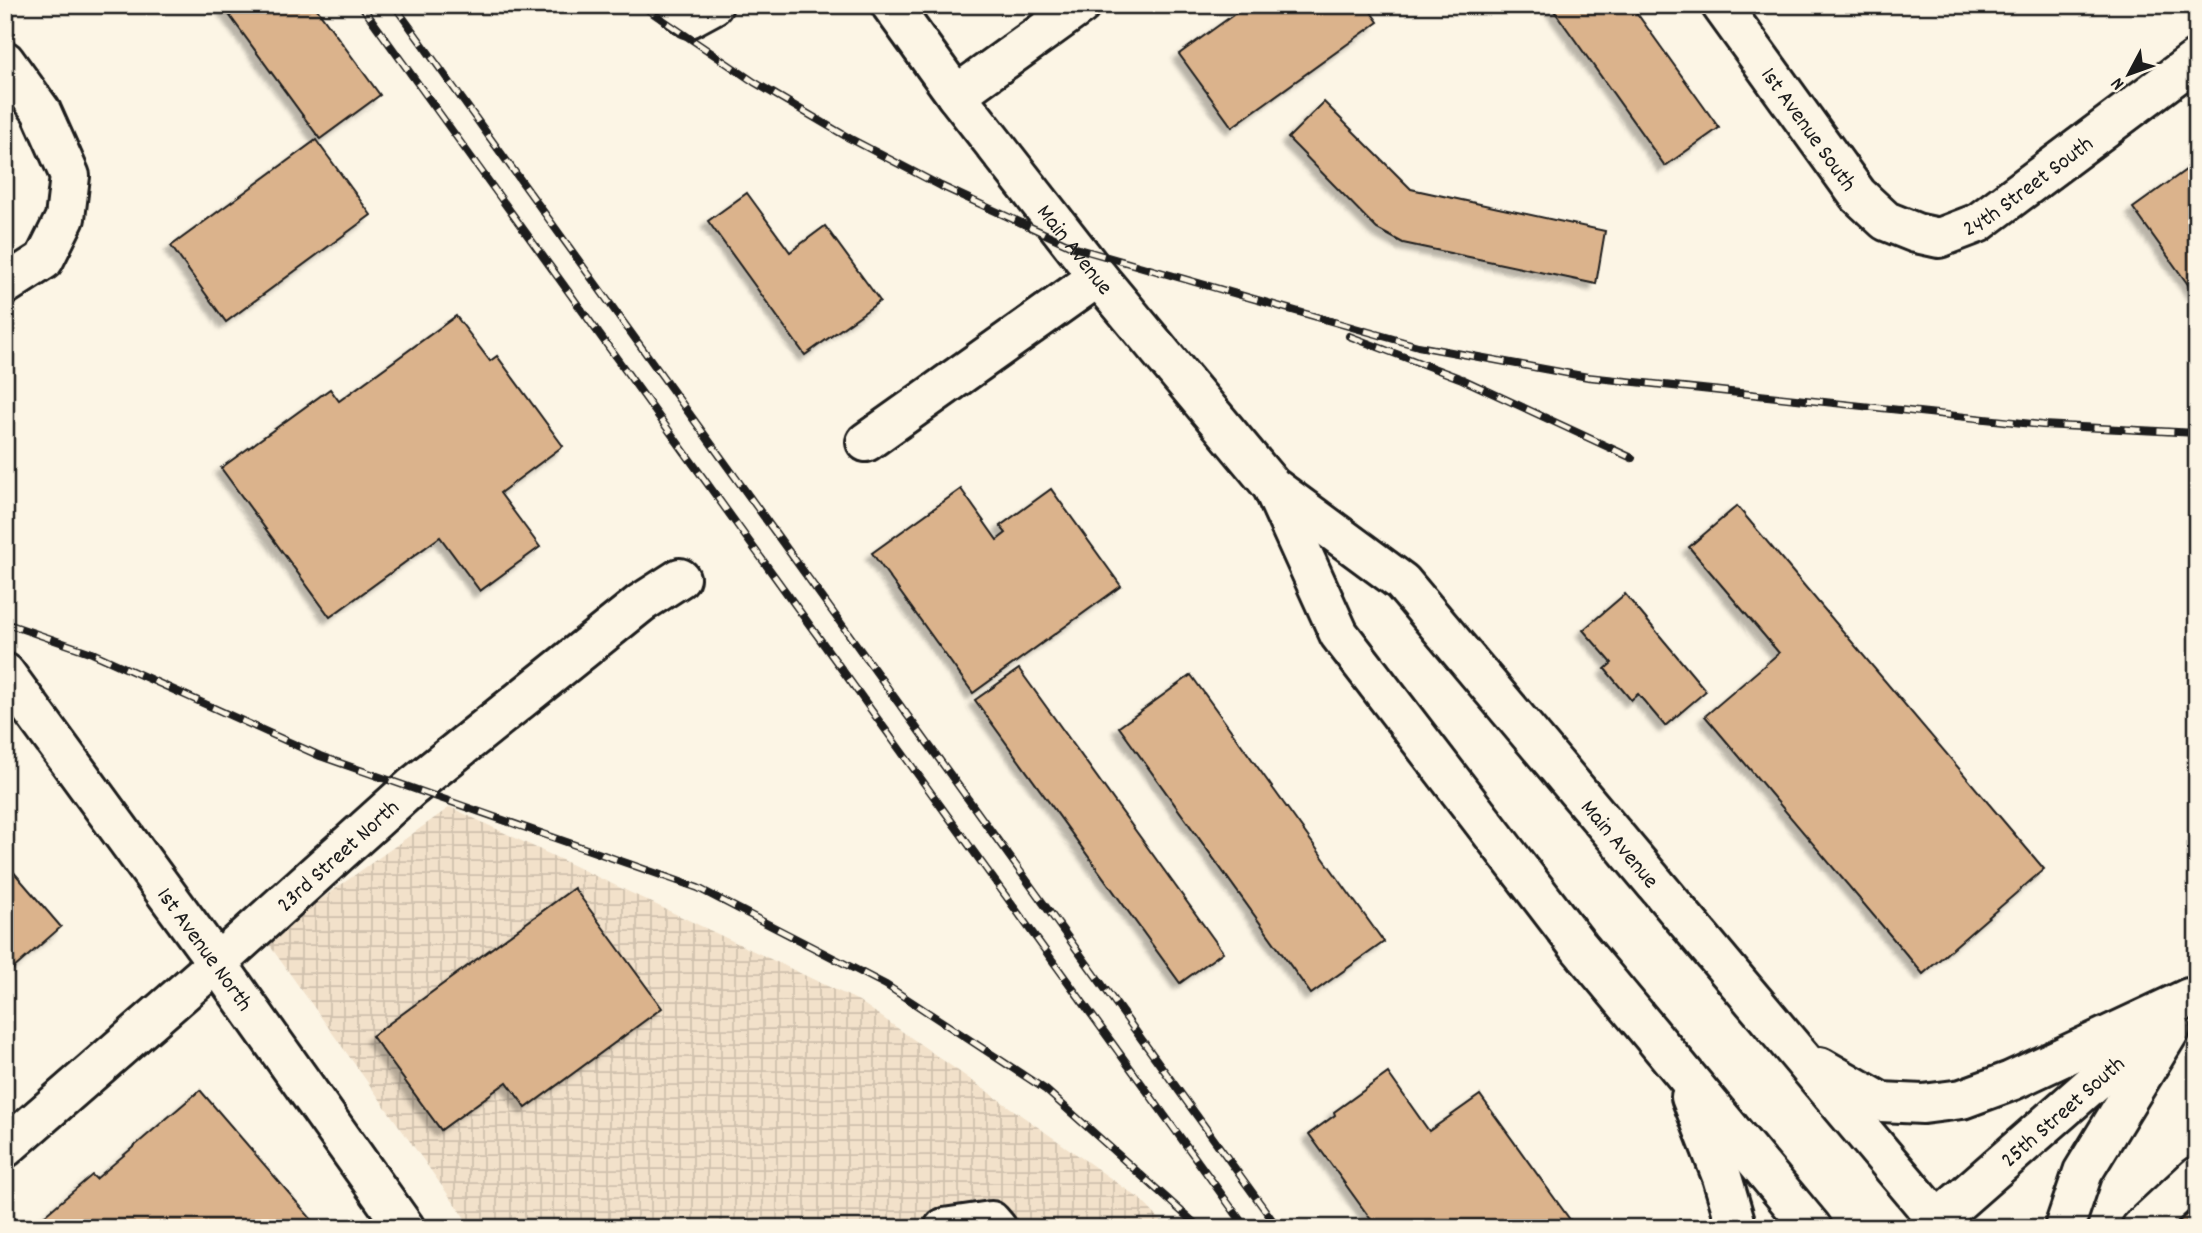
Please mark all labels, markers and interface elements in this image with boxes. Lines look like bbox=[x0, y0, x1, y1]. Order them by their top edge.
north arrow bbox=[2094, 38, 2164, 108]
street label: 1st Avenue South bbox=[1751, 61, 1863, 199]
text: N bbox=[2106, 70, 2132, 95]
street label: 24th Street South bbox=[1959, 129, 2101, 247]
street label: Main Avenue bbox=[1027, 198, 1119, 304]
street label: 23rd Street North bbox=[271, 793, 408, 922]
street label: Main Avenue bbox=[1571, 793, 1665, 897]
street label: 1st Avenue North bbox=[147, 882, 259, 1019]
street label: 25th Street South bbox=[1995, 1050, 2134, 1177]

